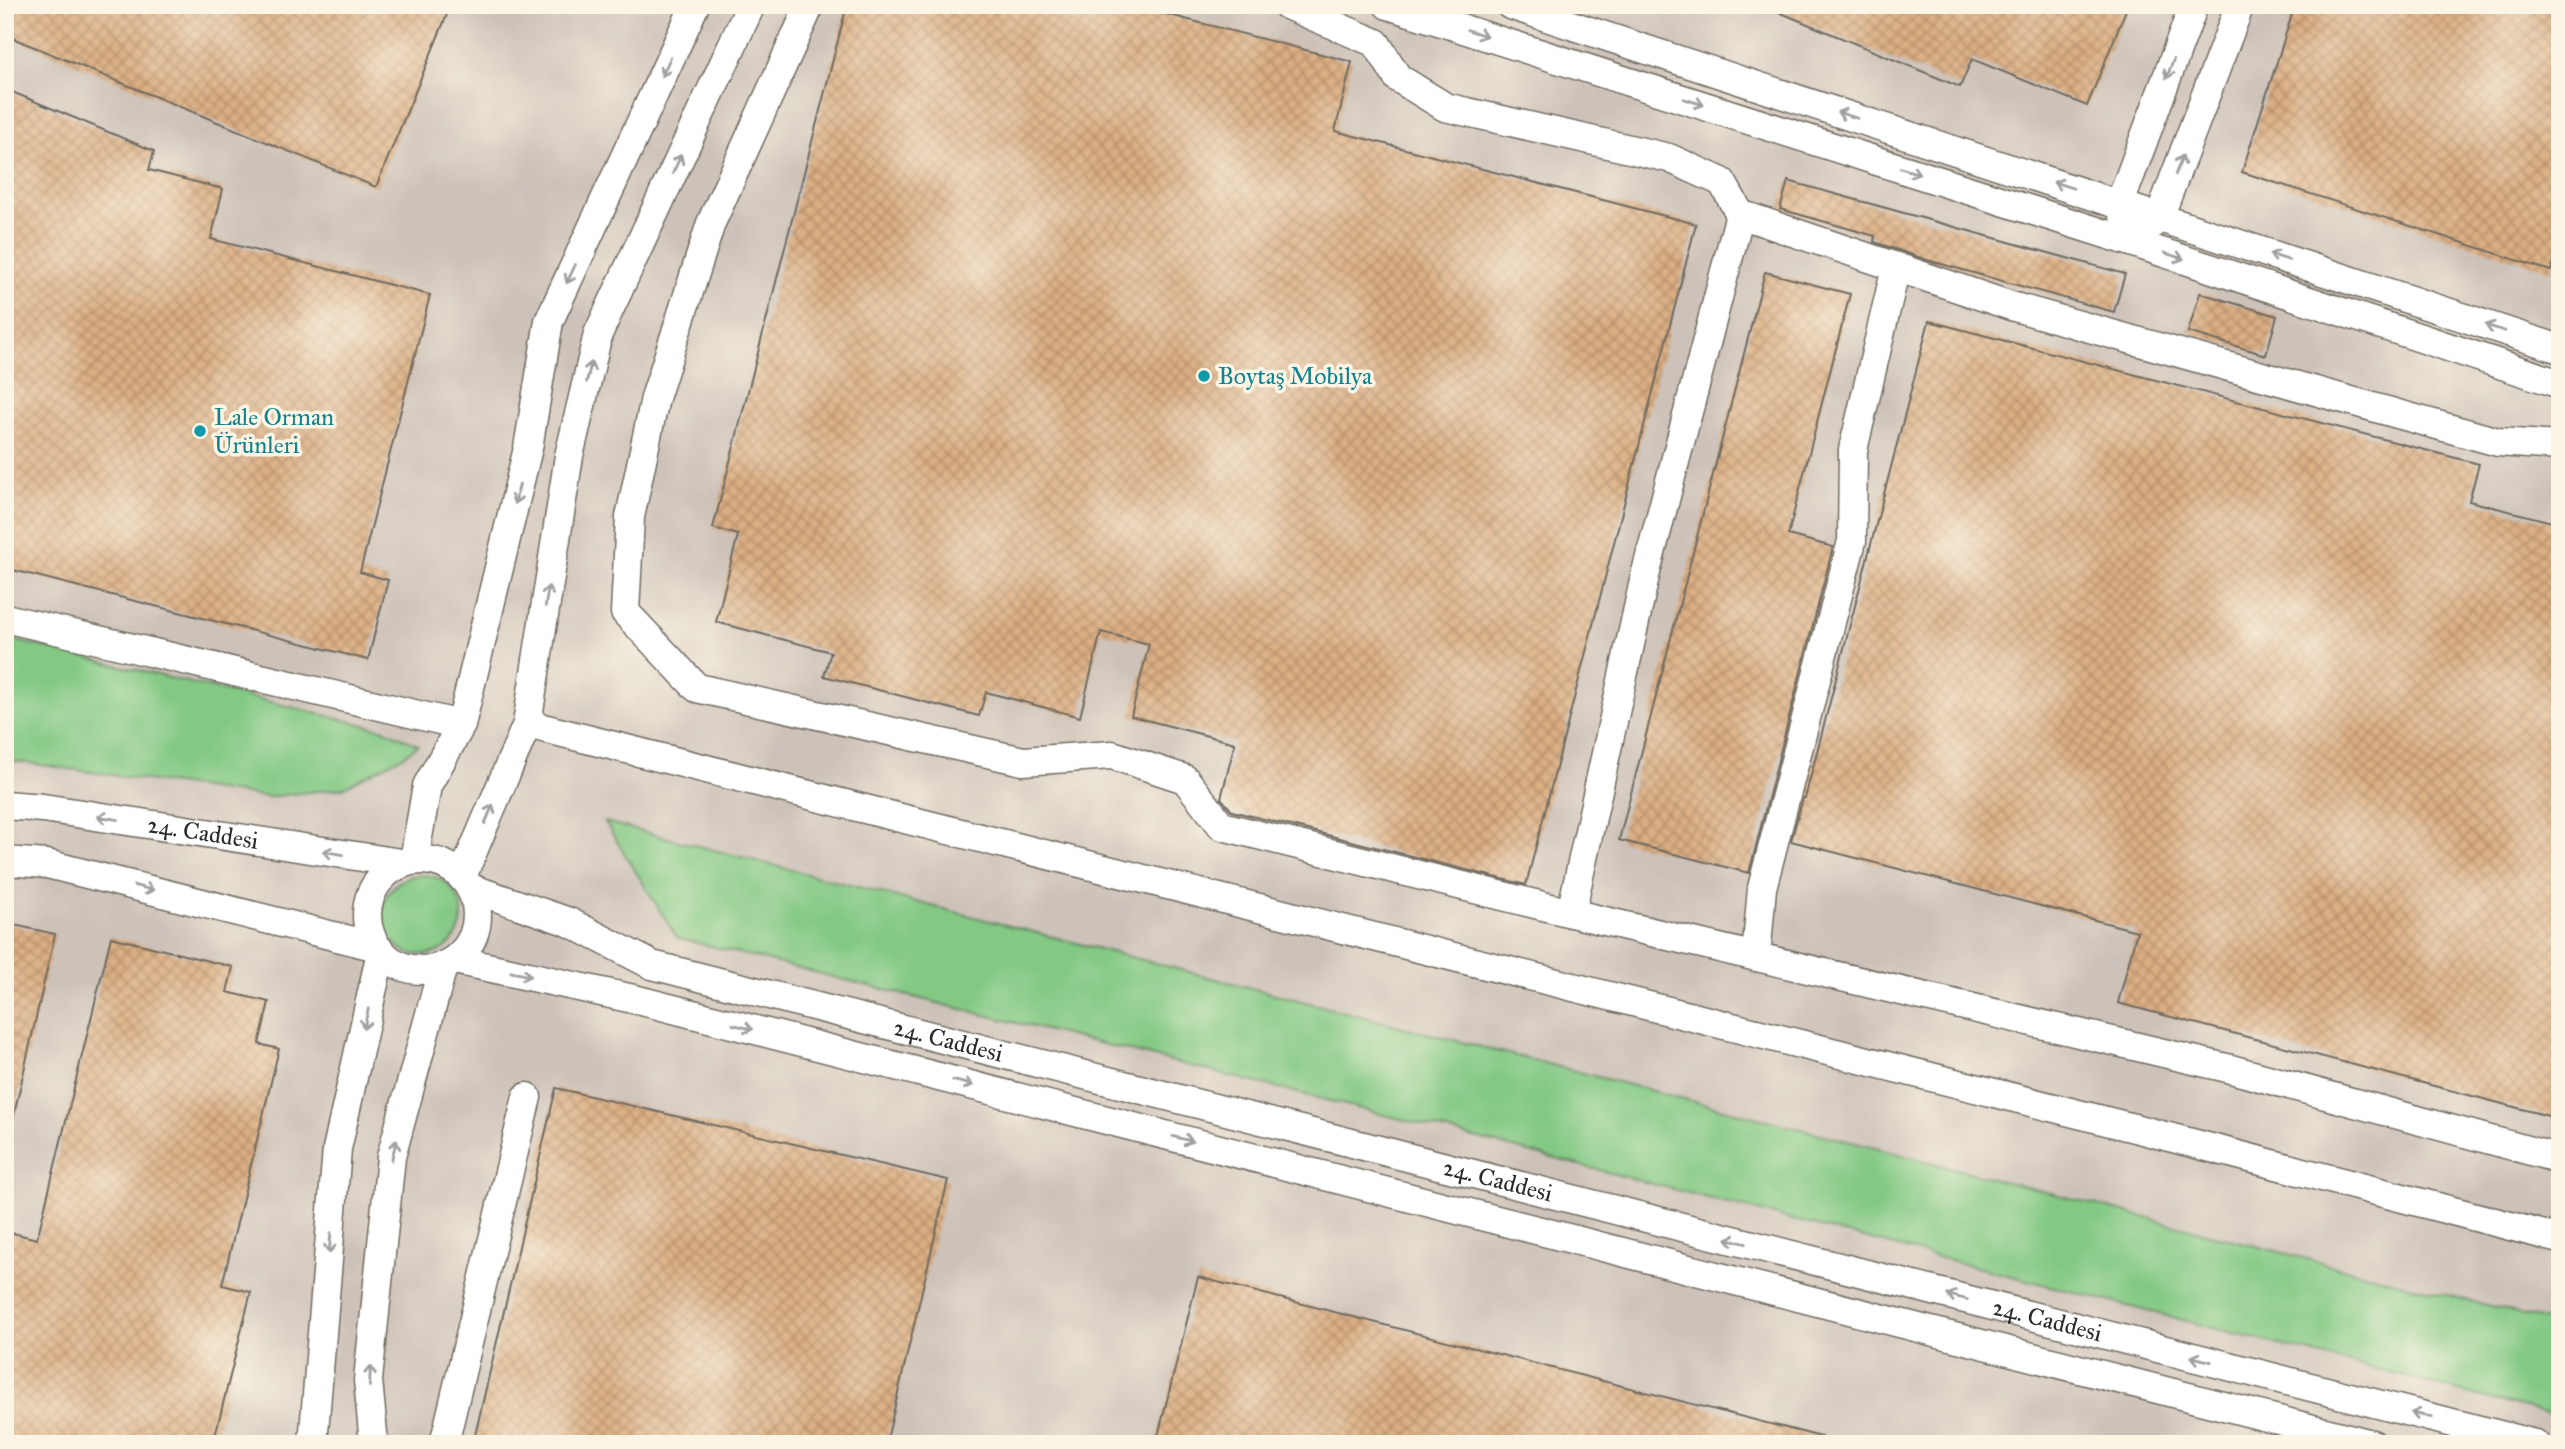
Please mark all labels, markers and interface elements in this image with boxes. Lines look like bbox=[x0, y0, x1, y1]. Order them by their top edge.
one-way arrow bbox=[1465, 28, 1487, 41]
one-way arrow bbox=[659, 56, 672, 77]
one-way arrow bbox=[2163, 58, 2176, 80]
one-way arrow bbox=[1682, 97, 1704, 110]
one-way arrow bbox=[1836, 107, 1858, 120]
one-way arrow bbox=[672, 153, 685, 174]
one-way arrow bbox=[2174, 155, 2186, 177]
one-way arrow bbox=[1899, 166, 1921, 179]
one-way arrow bbox=[2052, 178, 2074, 191]
one-way arrow bbox=[2268, 250, 2290, 262]
one-way arrow bbox=[2162, 251, 2184, 263]
one-way arrow bbox=[564, 263, 577, 284]
one-way arrow bbox=[2484, 320, 2506, 333]
one-way arrow bbox=[583, 361, 596, 384]
place label: Boytaş Mobilya bbox=[1218, 361, 1373, 391]
marker: Boytaş Mobilya bbox=[1196, 368, 1212, 384]
place label: Lale Orman Ürünleri bbox=[214, 402, 334, 460]
marker: Lale Orman Ürünleri bbox=[192, 423, 208, 439]
one-way arrow bbox=[510, 482, 523, 504]
one-way arrow bbox=[541, 585, 554, 608]
one-way arrow bbox=[483, 804, 496, 825]
street label: 24. Caddesi bbox=[145, 809, 261, 856]
one-way arrow bbox=[97, 811, 120, 824]
one-way arrow bbox=[322, 846, 345, 859]
one-way arrow bbox=[132, 882, 155, 895]
one-way arrow bbox=[509, 968, 532, 982]
one-way arrow bbox=[359, 1007, 373, 1030]
street label: 24. Caddesi bbox=[890, 1012, 1007, 1069]
one-way arrow bbox=[731, 1021, 753, 1034]
one-way arrow bbox=[951, 1077, 974, 1090]
one-way arrow bbox=[1172, 1134, 1194, 1147]
one-way arrow bbox=[388, 1139, 401, 1162]
street label: 24. Caddesi bbox=[1440, 1152, 1556, 1209]
one-way arrow bbox=[323, 1231, 336, 1254]
one-way arrow bbox=[1725, 1234, 1748, 1247]
one-way arrow bbox=[1946, 1290, 1969, 1303]
street label: 24. Caddesi bbox=[1989, 1292, 2106, 1348]
one-way arrow bbox=[2190, 1352, 2213, 1365]
one-way arrow bbox=[363, 1365, 376, 1388]
one-way arrow bbox=[2410, 1408, 2433, 1421]

